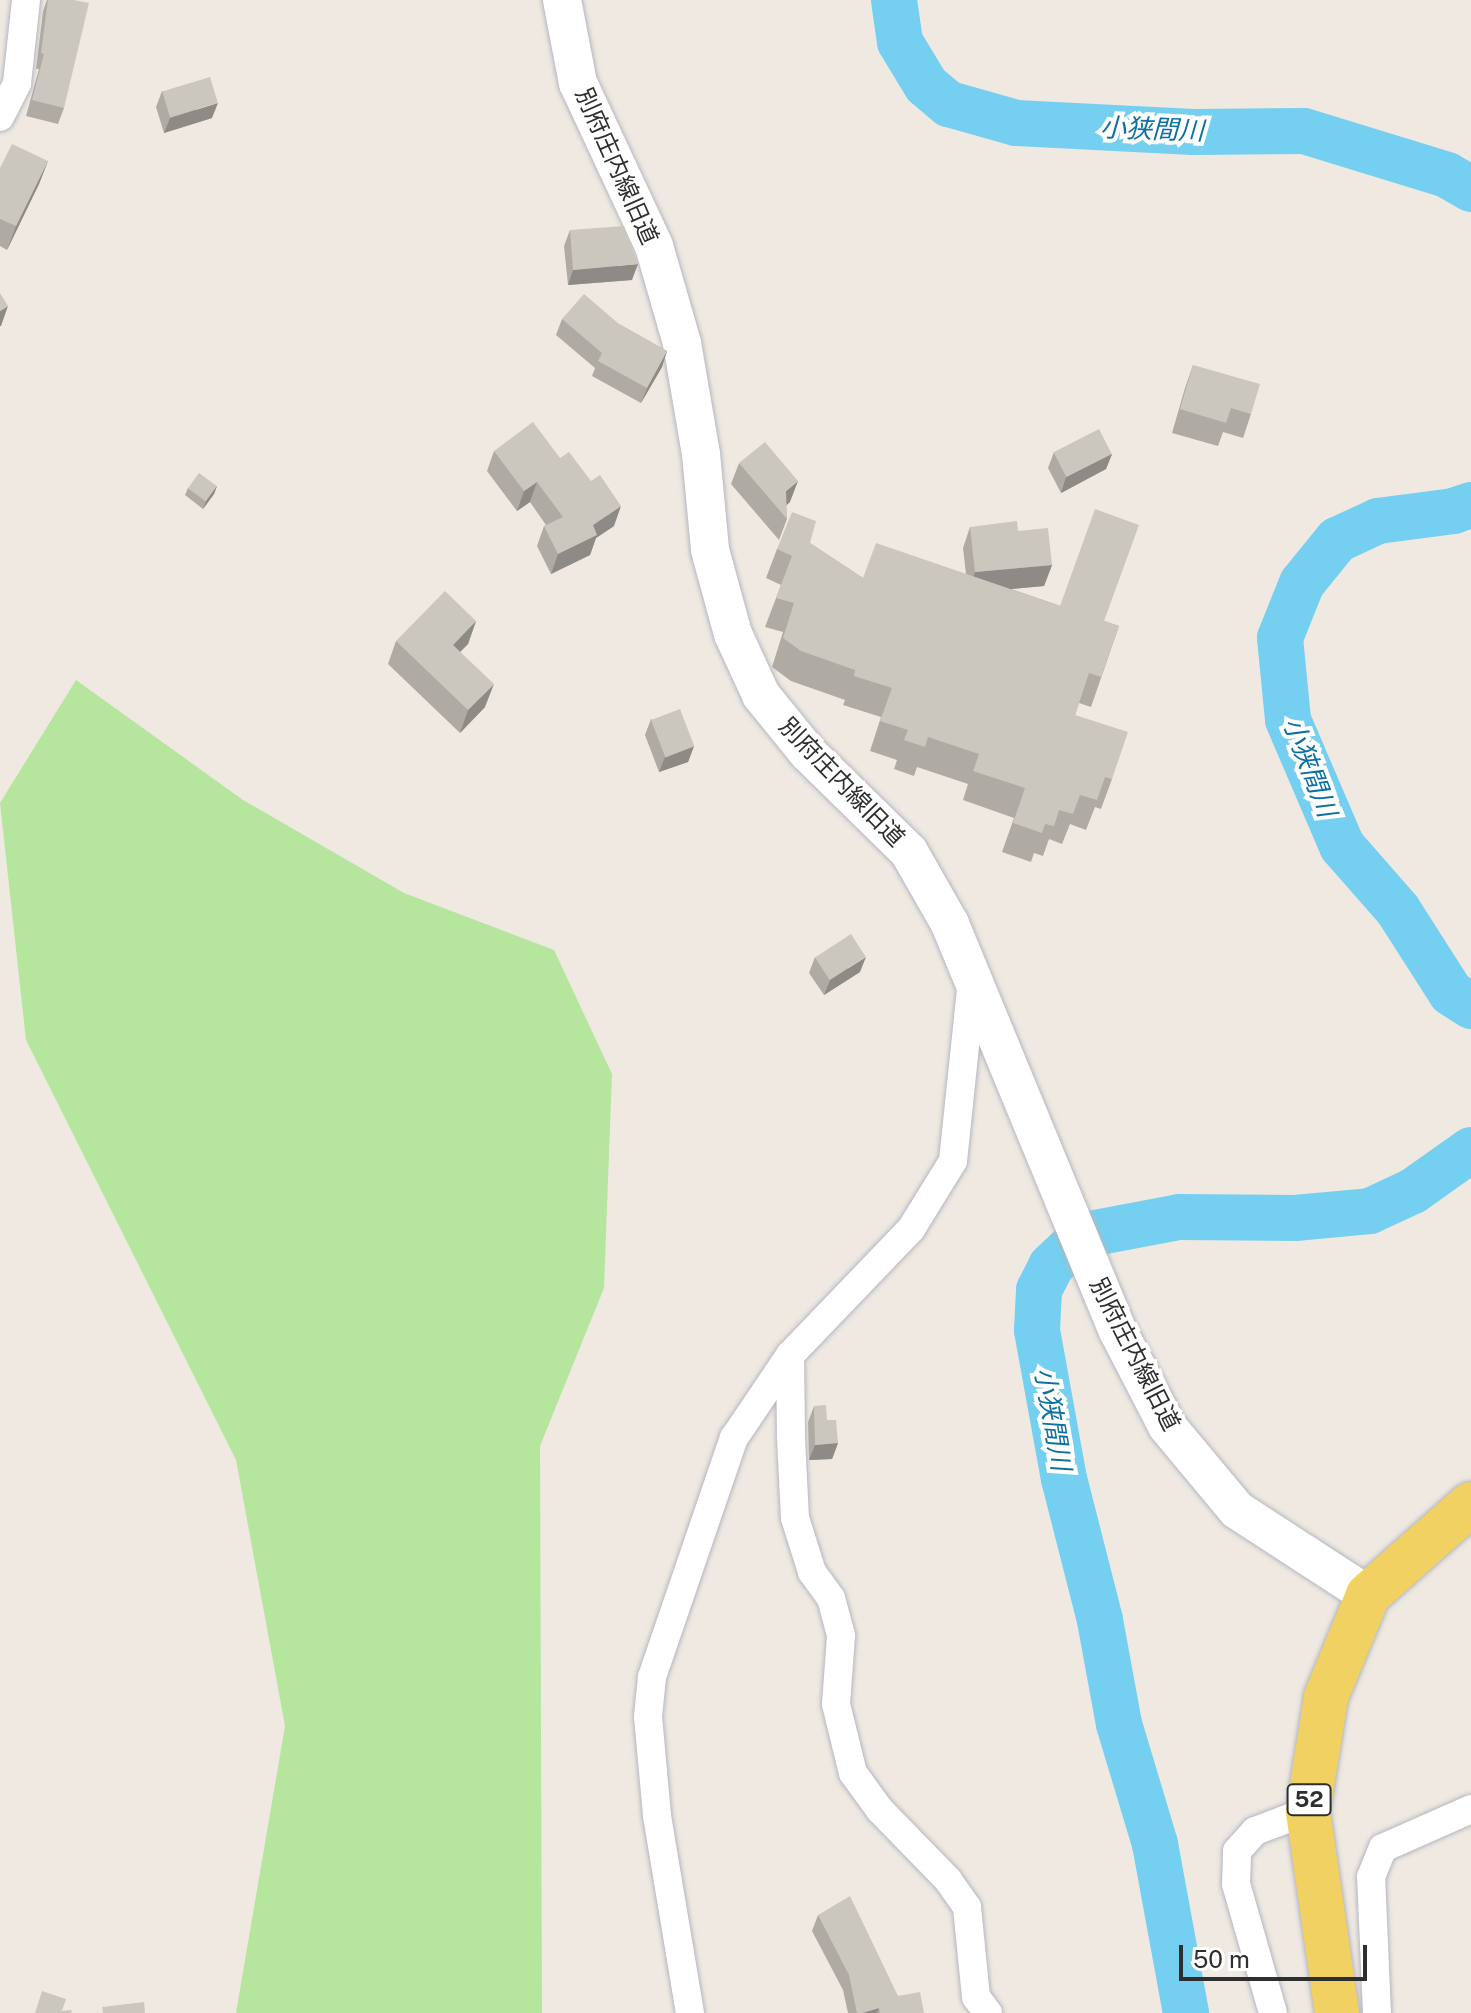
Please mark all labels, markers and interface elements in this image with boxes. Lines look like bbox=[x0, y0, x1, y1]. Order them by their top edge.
street label: 別府庄内線旧道 bbox=[570, 83, 664, 249]
water label: 小狭間川 bbox=[1099, 112, 1205, 146]
street label: 別府庄内線旧道 bbox=[773, 712, 911, 852]
water label: 小狭間川 bbox=[1277, 713, 1343, 821]
street label: 別府庄内線旧道 bbox=[1084, 1273, 1186, 1435]
water label: 小狭間川 bbox=[1029, 1365, 1077, 1473]
road number: 52 bbox=[1285, 1782, 1333, 1818]
scale bar bbox=[1183, 1929, 1371, 1979]
text: 50 m bbox=[1193, 1945, 1250, 1973]

